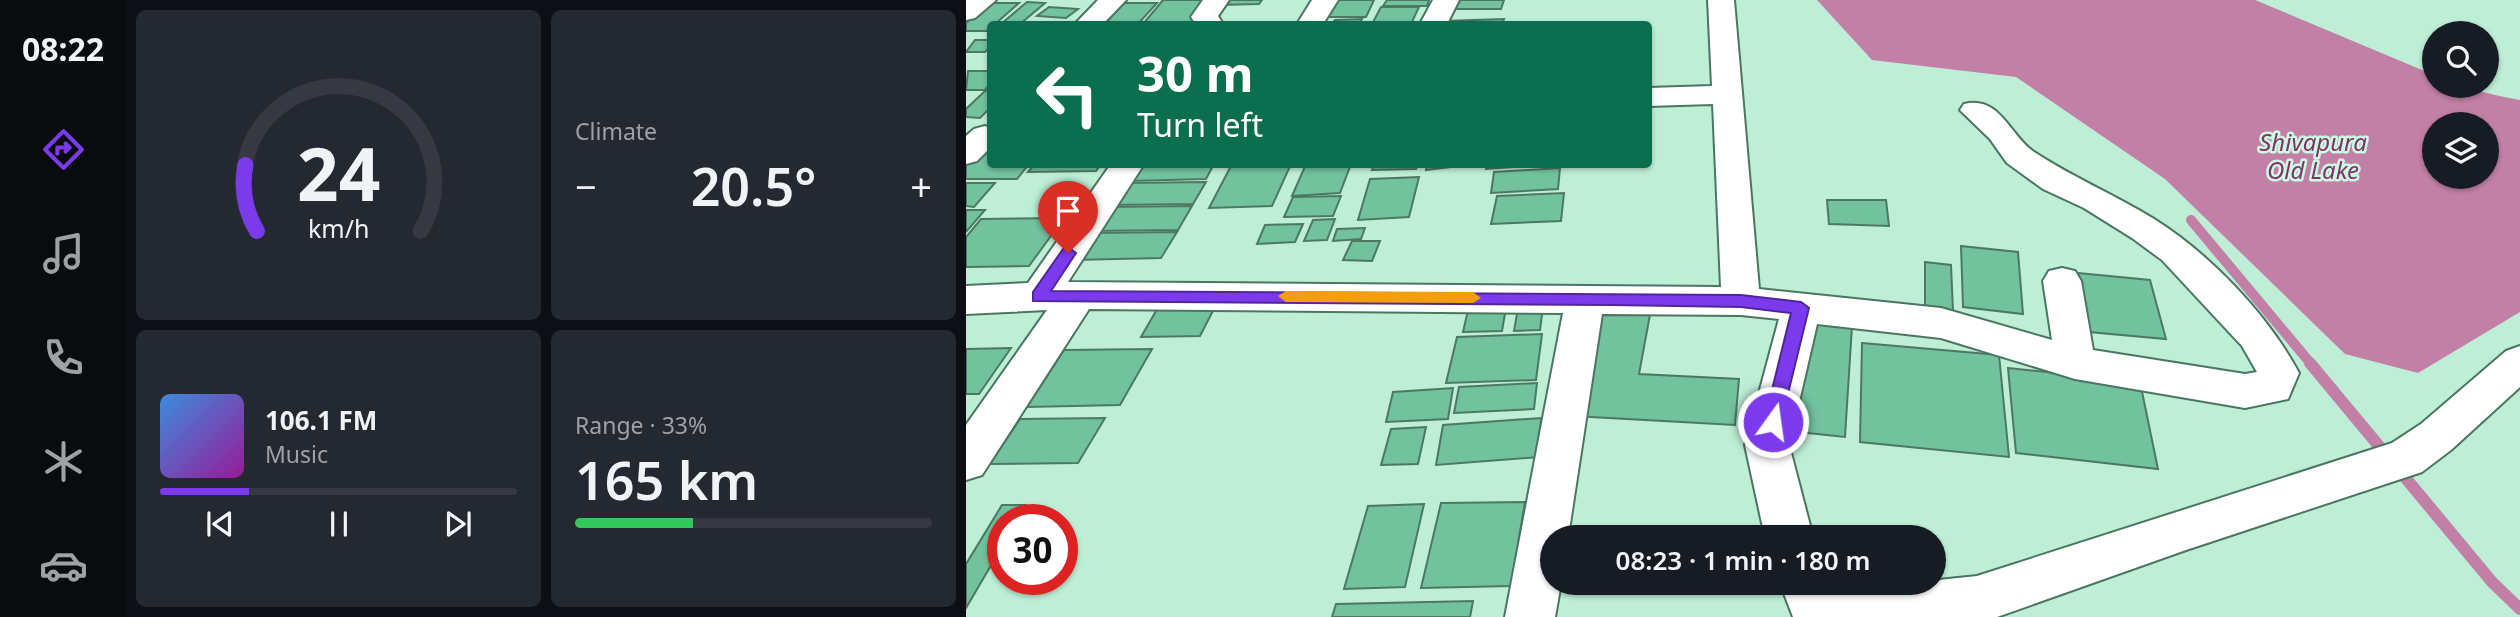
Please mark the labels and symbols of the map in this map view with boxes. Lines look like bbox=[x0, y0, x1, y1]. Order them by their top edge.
water label: Shivapura Old Lake bbox=[2259, 125, 2367, 186]
pin bbox=[1038, 181, 1098, 253]
position arrow bbox=[1736, 385, 1810, 459]
speed limit sign: 30 bbox=[987, 504, 1078, 595]

